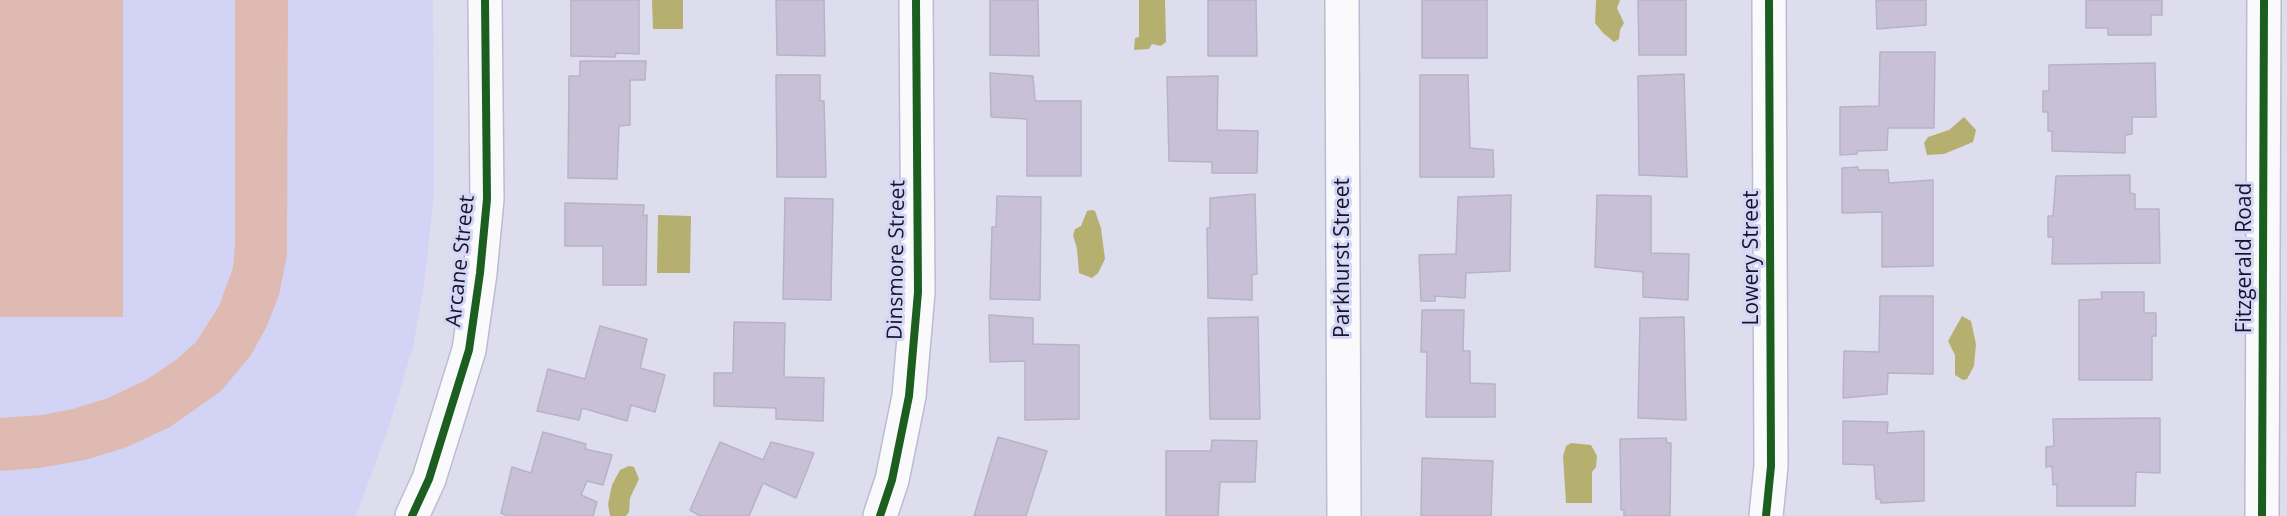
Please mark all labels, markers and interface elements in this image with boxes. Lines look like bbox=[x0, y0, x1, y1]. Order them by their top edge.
street label: Parkhurst Street bbox=[1330, 178, 1356, 338]
street label: Dinsmore Street bbox=[883, 180, 911, 340]
street label: Fitzgerald Road bbox=[2232, 183, 2258, 333]
street label: Lowery Street bbox=[1739, 191, 1765, 325]
street label: Arcane Street bbox=[442, 194, 480, 328]

